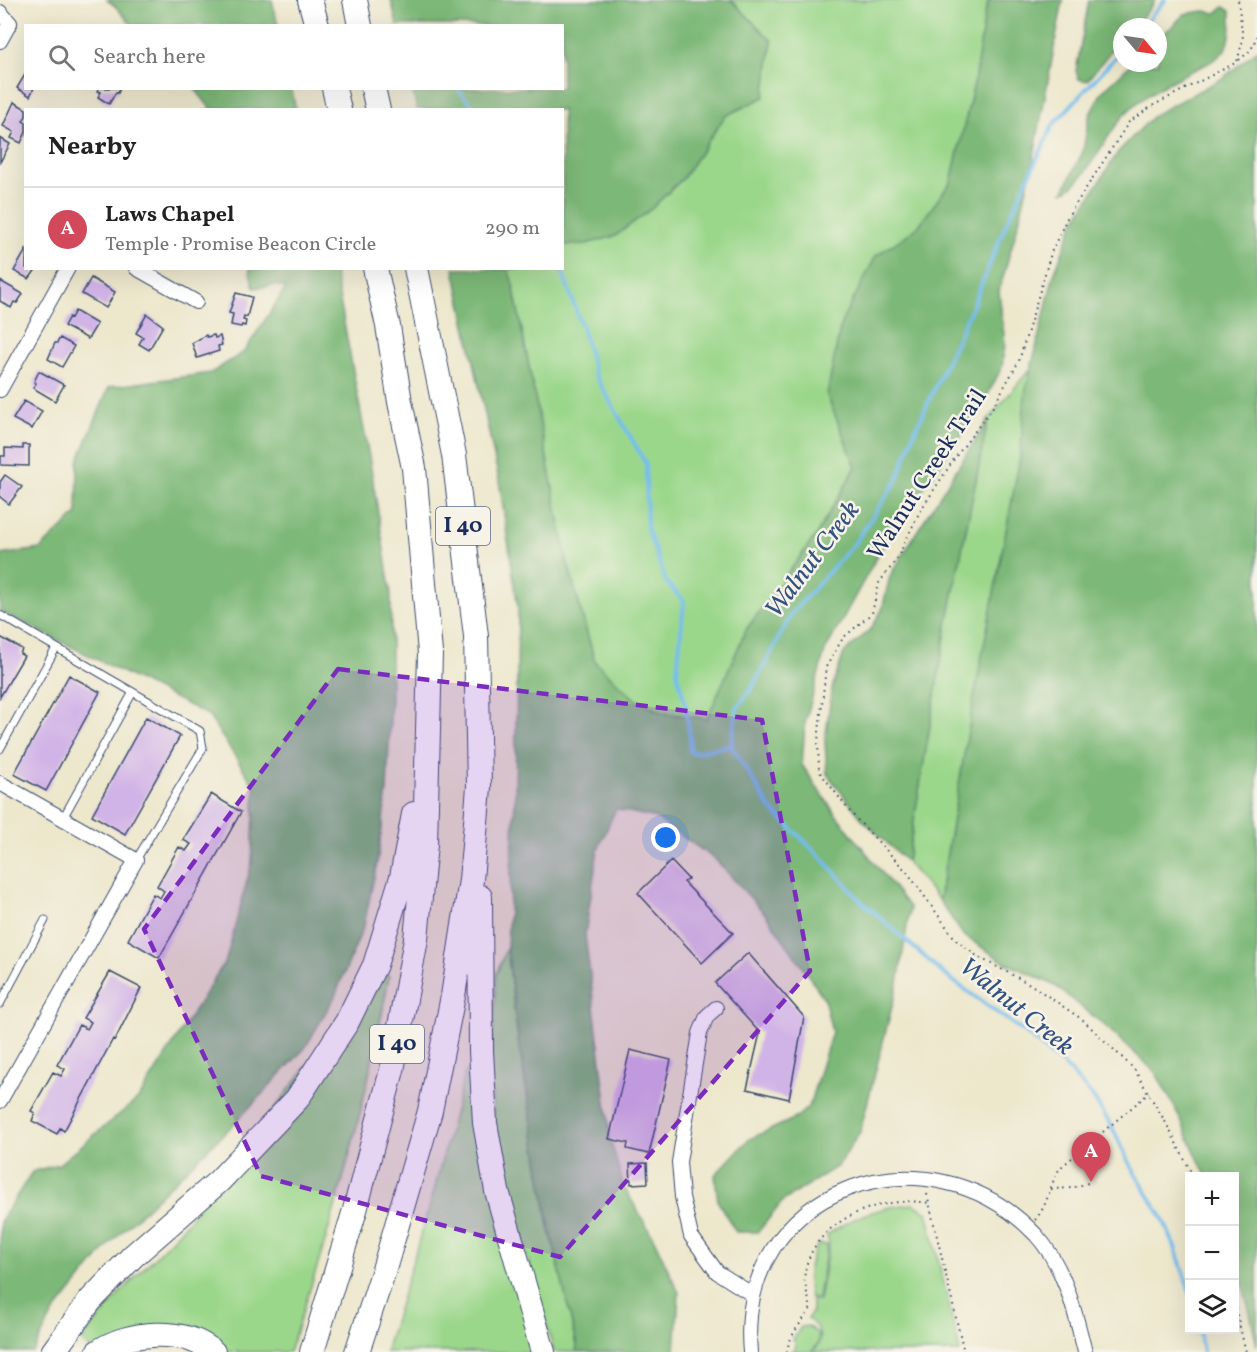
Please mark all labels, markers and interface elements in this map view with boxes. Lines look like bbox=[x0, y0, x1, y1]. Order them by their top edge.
north arrow bbox=[1113, 18, 1167, 72]
search box bbox=[24, 24, 564, 90]
icon: search bbox=[45, 41, 78, 74]
text: Search here bbox=[93, 42, 206, 73]
text: Nearby bbox=[48, 129, 137, 165]
text: Laws Chapel bbox=[105, 200, 235, 231]
text: A bbox=[60, 215, 75, 243]
text: 290 m bbox=[485, 215, 540, 243]
text: Temple · Promise Beacon Circle bbox=[105, 231, 376, 259]
street label: Walnut Creek Trail bbox=[860, 383, 996, 567]
water label: Walnut Creek bbox=[757, 494, 869, 626]
road number: I 40 bbox=[436, 507, 490, 545]
your location bbox=[651, 823, 680, 852]
water label: Walnut Creek bbox=[951, 949, 1081, 1065]
road number: I 40 bbox=[370, 1025, 424, 1063]
pin: A bbox=[1072, 1132, 1110, 1182]
map controls bbox=[1185, 1172, 1239, 1334]
button: + bbox=[1185, 1172, 1239, 1226]
button: − bbox=[1185, 1226, 1239, 1280]
button: layers bbox=[1185, 1280, 1239, 1334]

